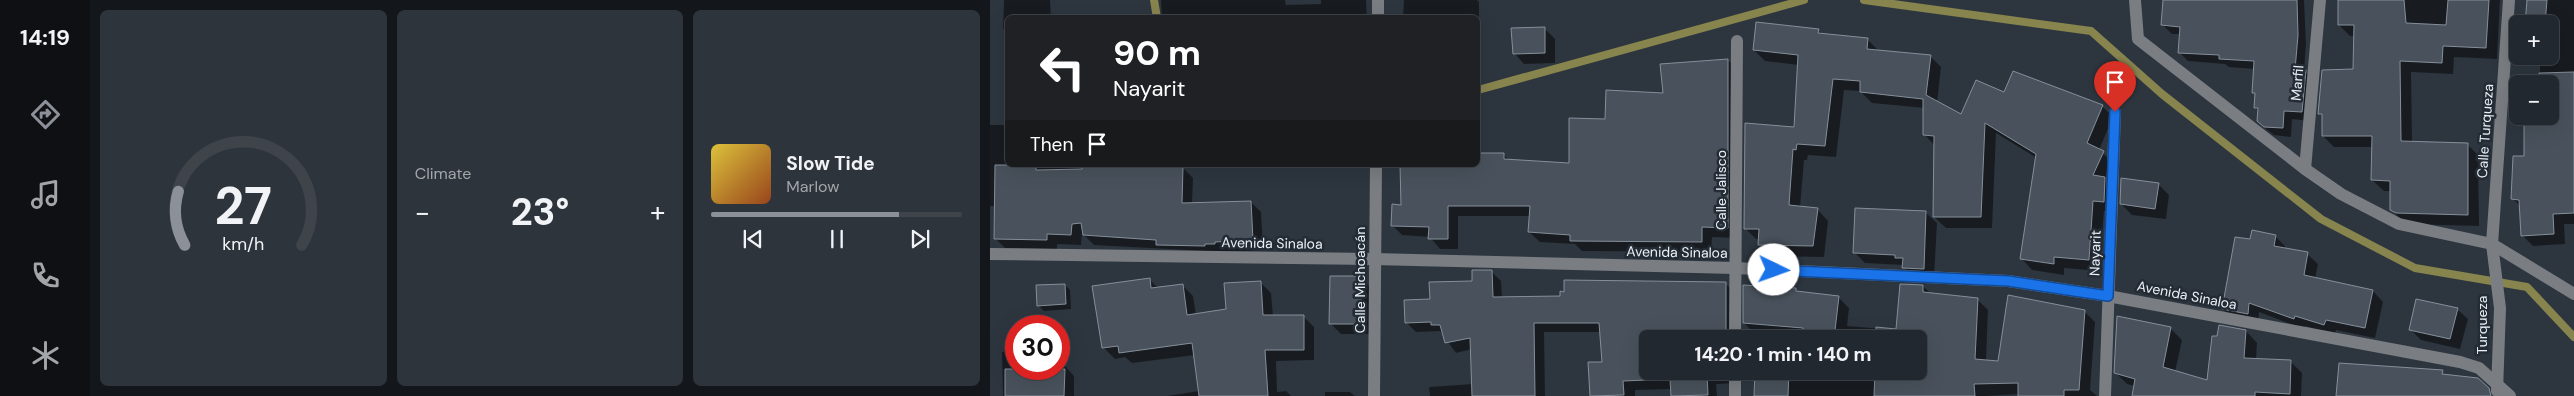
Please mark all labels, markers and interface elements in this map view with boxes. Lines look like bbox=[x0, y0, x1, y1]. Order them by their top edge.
map controls bbox=[2509, 15, 2559, 125]
button: + bbox=[2509, 15, 2559, 65]
text: 14:19 bbox=[20, 23, 70, 52]
text: 90 m bbox=[1113, 30, 1201, 76]
icon: left bbox=[1030, 35, 1095, 100]
pin bbox=[2094, 61, 2136, 112]
street label: Marfil bbox=[2286, 64, 2308, 102]
icon: arrive bbox=[2101, 68, 2129, 96]
text: Nayarit bbox=[1113, 74, 1185, 103]
button: − bbox=[2509, 75, 2559, 125]
street label: Calle Turqueza bbox=[2473, 83, 2497, 179]
icon: directions bbox=[28, 97, 63, 132]
icon: arrive bbox=[1083, 130, 1111, 158]
text: Then bbox=[1030, 132, 1073, 157]
street label: Calle Jalisco bbox=[1712, 150, 1730, 230]
text: Slow Tide bbox=[786, 151, 875, 176]
text: Climate bbox=[415, 163, 471, 184]
text: 27 bbox=[215, 172, 272, 240]
text: Marlow bbox=[786, 176, 839, 197]
icon: music bbox=[28, 177, 63, 212]
text: 23° bbox=[511, 187, 569, 237]
text: − bbox=[415, 194, 430, 231]
text: + bbox=[650, 194, 665, 231]
icon: previous bbox=[739, 225, 767, 253]
icon: pause bbox=[823, 225, 851, 253]
icon: next bbox=[906, 225, 934, 253]
street label: Calle Michoacán bbox=[1351, 227, 1369, 333]
street label: Nayarit bbox=[2085, 230, 2105, 276]
text: km/h bbox=[222, 232, 264, 256]
street label: Avenida Sinaloa bbox=[1221, 233, 1323, 253]
street label: Avenida Sinaloa bbox=[1626, 242, 1728, 262]
position arrow bbox=[1747, 243, 1799, 295]
icon: phone bbox=[28, 258, 63, 293]
street label: Avenida Sinaloa bbox=[2136, 277, 2238, 313]
street label: Turqueza bbox=[2473, 296, 2491, 354]
speed limit sign: 30 bbox=[1005, 315, 1070, 380]
icon: climate bbox=[28, 338, 63, 373]
text: 14:20 · 1 min · 140 m bbox=[1695, 342, 1871, 367]

